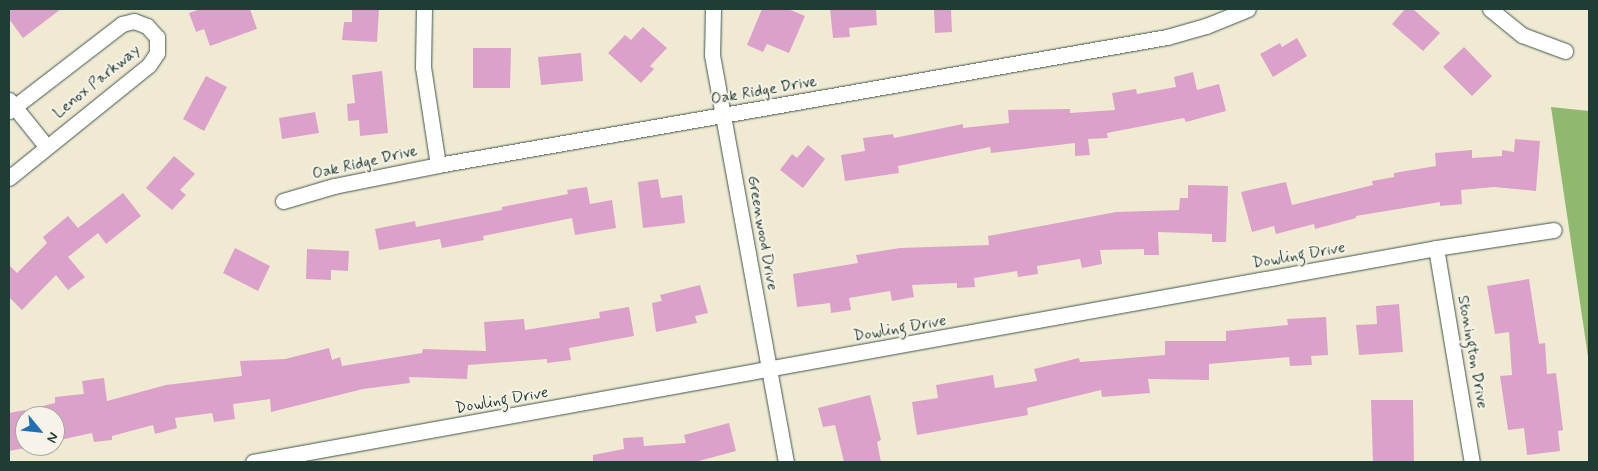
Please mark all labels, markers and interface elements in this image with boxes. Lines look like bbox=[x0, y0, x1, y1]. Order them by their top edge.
street label: Lenox Parkway bbox=[50, 42, 144, 122]
street label: Oak Ridge Drive bbox=[710, 72, 818, 110]
street label: Oak Ridge Drive bbox=[311, 142, 419, 184]
street label: Greenwood Drive bbox=[743, 175, 781, 291]
street label: Dowling Drive bbox=[1252, 238, 1346, 274]
street label: Stonington Drive bbox=[1453, 294, 1491, 410]
street label: Dowling Drive bbox=[853, 311, 947, 347]
street label: Dowling Drive bbox=[455, 383, 549, 419]
north arrow bbox=[15, 406, 65, 456]
text: N bbox=[42, 429, 63, 446]

